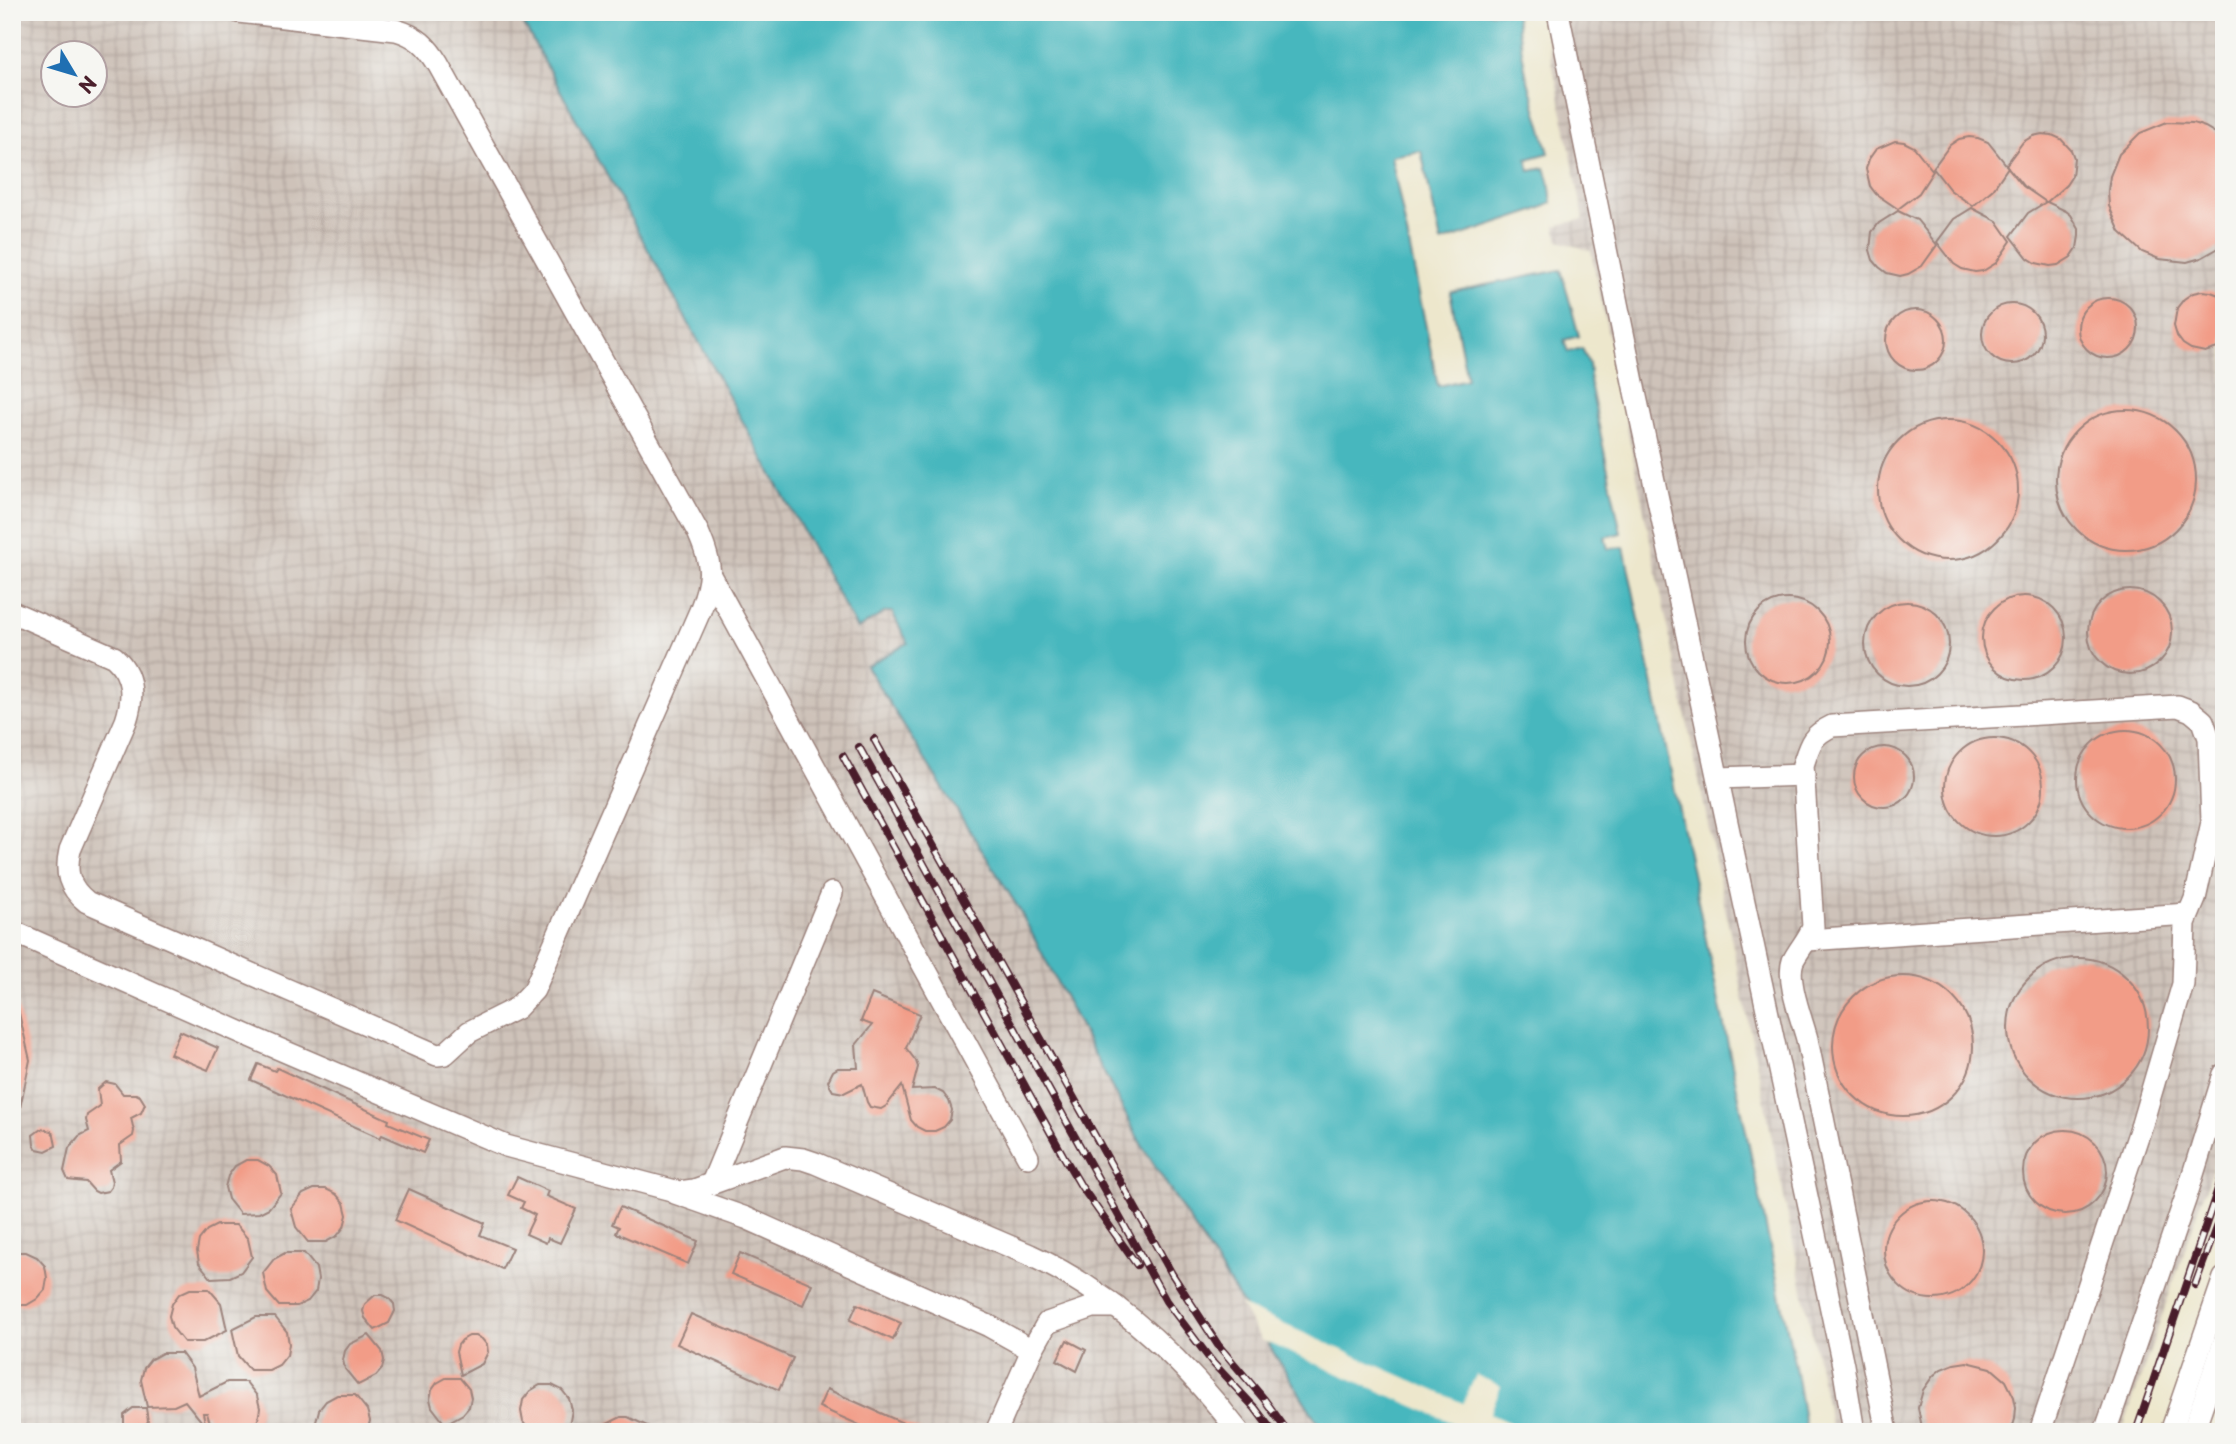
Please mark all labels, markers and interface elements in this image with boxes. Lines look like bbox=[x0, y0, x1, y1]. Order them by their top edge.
north arrow bbox=[38, 38, 108, 108]
text: N bbox=[73, 71, 104, 100]

